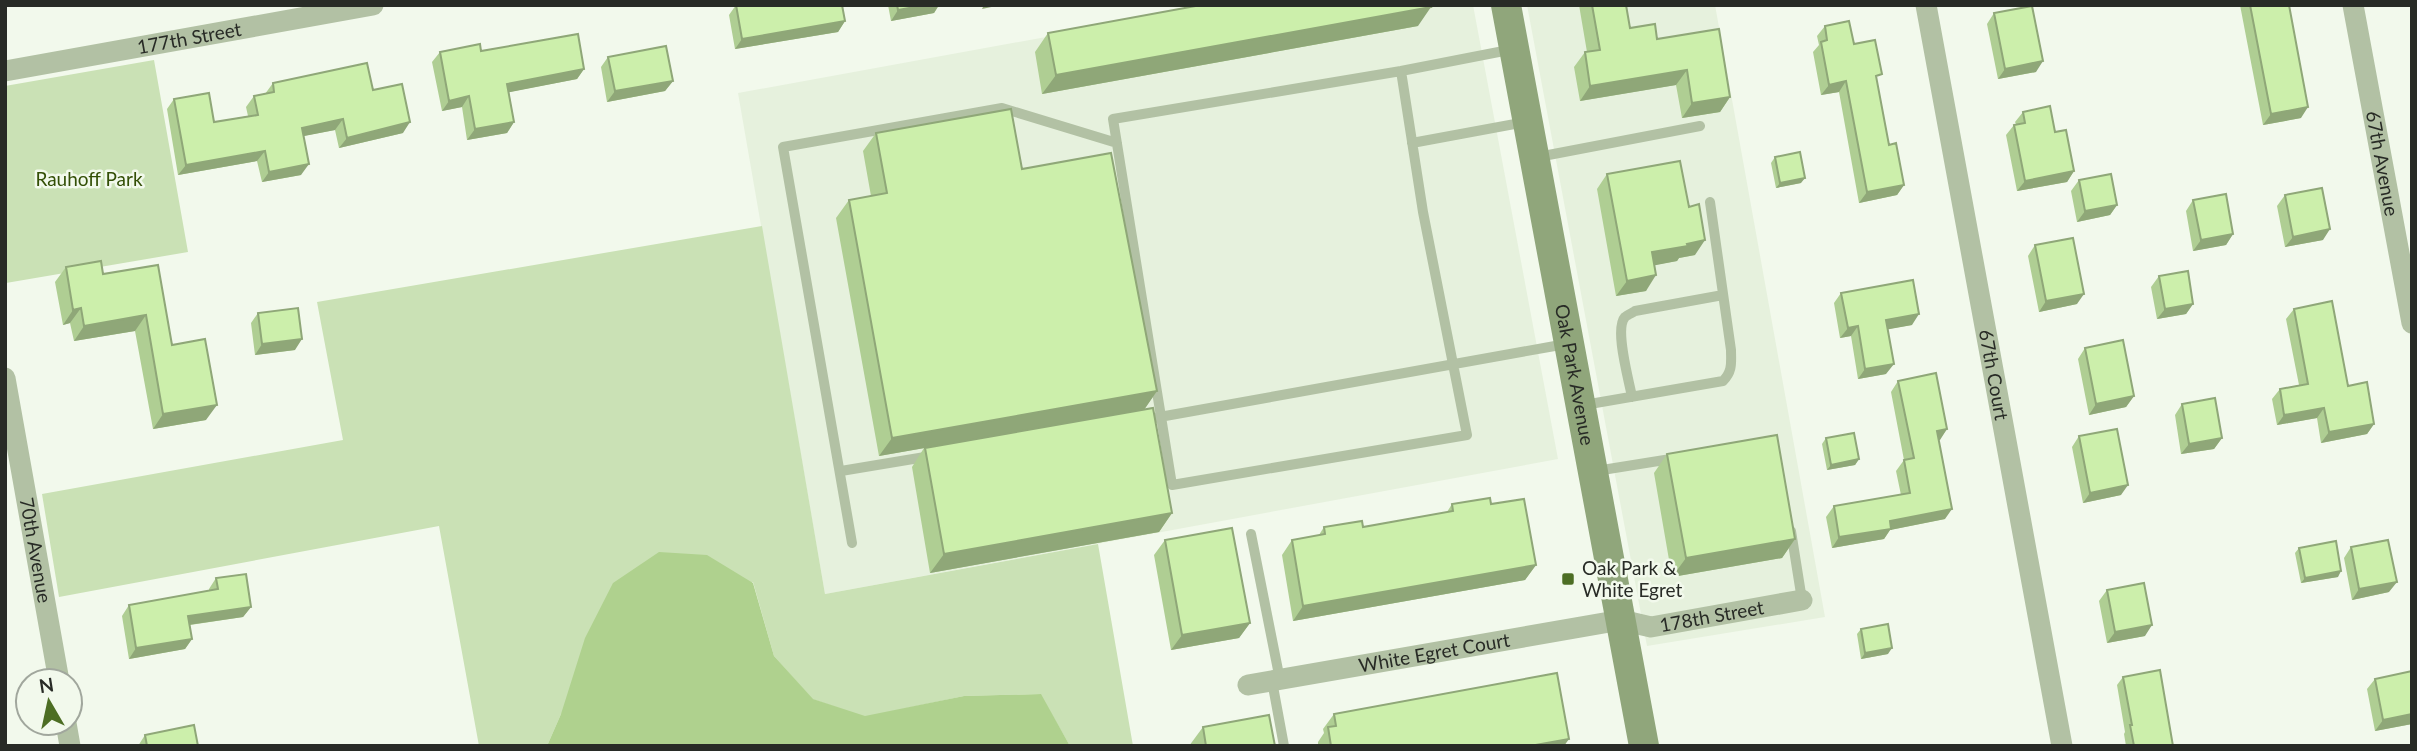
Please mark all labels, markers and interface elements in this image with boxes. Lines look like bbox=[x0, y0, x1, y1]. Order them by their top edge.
street label: 177th Street bbox=[135, 17, 243, 58]
street label: 67th Avenue bbox=[2362, 109, 2404, 218]
park label: Rauhoff Park bbox=[35, 167, 143, 190]
street label: Oak Park Avenue bbox=[1551, 302, 1600, 447]
street label: 67th Court bbox=[1975, 327, 2014, 422]
street label: 70th Avenue bbox=[16, 496, 57, 605]
place label: Oak Park & White Egret bbox=[1582, 556, 1682, 601]
marker: Oak Park & White Egret bbox=[1560, 571, 1576, 587]
street label: 178th Street bbox=[1658, 595, 1766, 636]
street label: White Egret Court bbox=[1357, 628, 1512, 677]
north arrow bbox=[14, 667, 84, 737]
text: N bbox=[37, 672, 55, 697]

